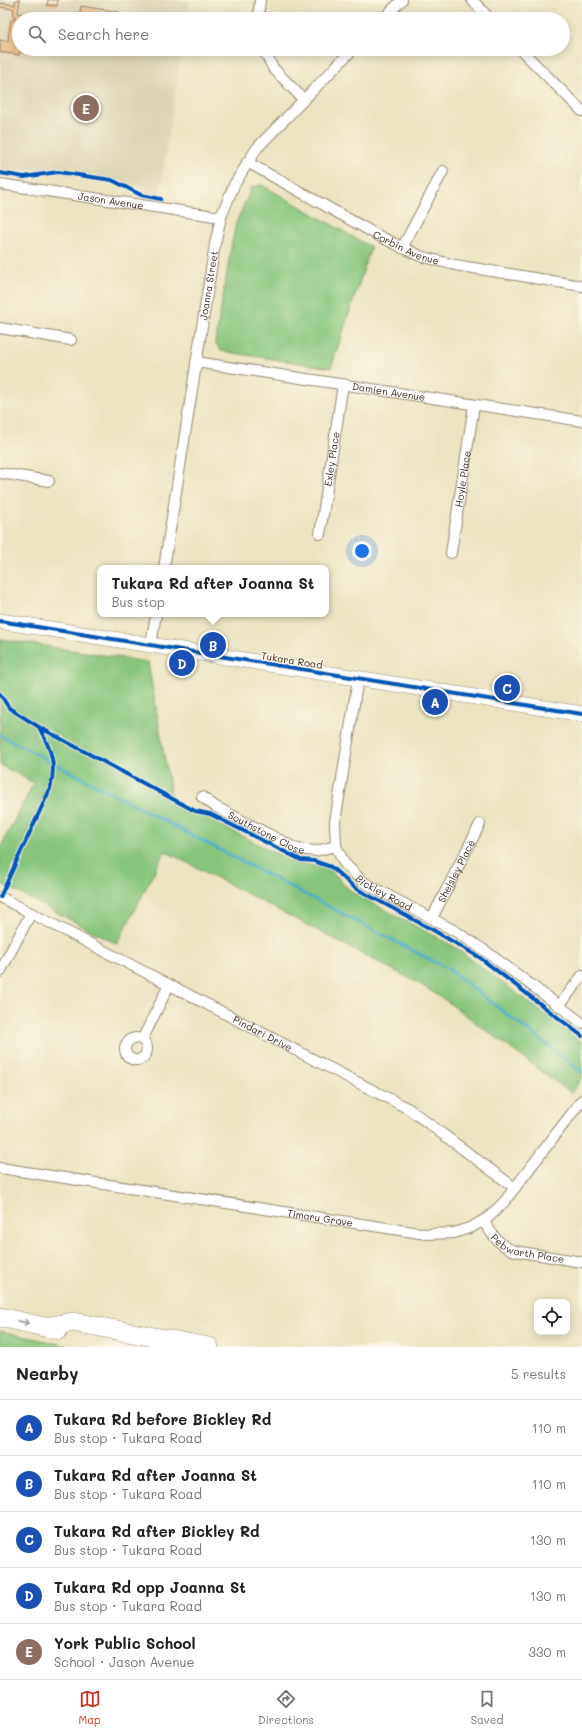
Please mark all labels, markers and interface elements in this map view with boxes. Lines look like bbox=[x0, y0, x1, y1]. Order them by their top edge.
search box bbox=[12, 12, 570, 56]
icon: search bbox=[26, 23, 48, 45]
text: Search here bbox=[58, 24, 149, 44]
pin: E bbox=[73, 93, 99, 123]
street label: Jason Avenue bbox=[77, 189, 144, 212]
street label: Corbin Avenue bbox=[371, 227, 441, 268]
street label: Joanna Street bbox=[196, 250, 221, 321]
street label: Damien Avenue bbox=[351, 379, 426, 404]
street label: Exley Place bbox=[320, 431, 343, 487]
street label: Hoyle Place bbox=[451, 450, 474, 508]
your location bbox=[352, 541, 372, 561]
popup bbox=[97, 565, 329, 617]
text: Tukara Rd after Joanna St bbox=[112, 573, 314, 593]
text: Bus stop bbox=[112, 593, 165, 610]
pin: B bbox=[200, 630, 226, 660]
pin: D bbox=[169, 648, 195, 678]
street label: Tukara Road bbox=[260, 648, 324, 672]
pin: C bbox=[494, 673, 520, 703]
pin: A bbox=[422, 687, 448, 717]
street label: Southstone Close bbox=[226, 808, 305, 857]
street label: Shelsley Place bbox=[434, 837, 478, 905]
street label: Bickley Road bbox=[353, 872, 415, 914]
street label: Pindari Drive bbox=[231, 1012, 295, 1054]
street label: Timaru Grove bbox=[286, 1206, 354, 1230]
street label: Pebworth Place bbox=[488, 1230, 565, 1266]
map controls bbox=[534, 1299, 570, 1335]
button: locate bbox=[534, 1299, 570, 1335]
one-way arrow bbox=[16, 1318, 29, 1326]
text: Nearby bbox=[16, 1362, 78, 1384]
text: 5 results bbox=[511, 1365, 566, 1382]
text: Tukara Rd before Bickley Rd bbox=[54, 1409, 271, 1429]
text: A bbox=[24, 1419, 34, 1436]
text: 110 m bbox=[532, 1419, 566, 1436]
text: Bus stop · Tukara Road bbox=[54, 1429, 202, 1446]
text: Tukara Rd after Joanna St bbox=[54, 1465, 257, 1485]
text: B bbox=[25, 1475, 33, 1492]
text: 110 m bbox=[532, 1475, 566, 1492]
text: Bus stop · Tukara Road bbox=[54, 1485, 202, 1502]
text: Tukara Rd after Bickley Rd bbox=[54, 1521, 260, 1541]
text: C bbox=[24, 1531, 34, 1548]
text: 130 m bbox=[530, 1531, 566, 1548]
text: Bus stop · Tukara Road bbox=[54, 1541, 202, 1558]
text: Tukara Rd opp Joanna St bbox=[54, 1577, 246, 1597]
text: D bbox=[24, 1587, 34, 1604]
text: 130 m bbox=[530, 1587, 566, 1604]
text: Bus stop · Tukara Road bbox=[54, 1597, 202, 1614]
text: York Public School bbox=[54, 1633, 195, 1653]
text: E bbox=[25, 1643, 33, 1660]
text: 330 m bbox=[528, 1643, 566, 1660]
text: School · Jason Avenue bbox=[54, 1653, 195, 1670]
tab: Map bbox=[79, 1688, 101, 1727]
tab: Directions bbox=[258, 1688, 314, 1727]
tab: Saved bbox=[471, 1688, 503, 1727]

